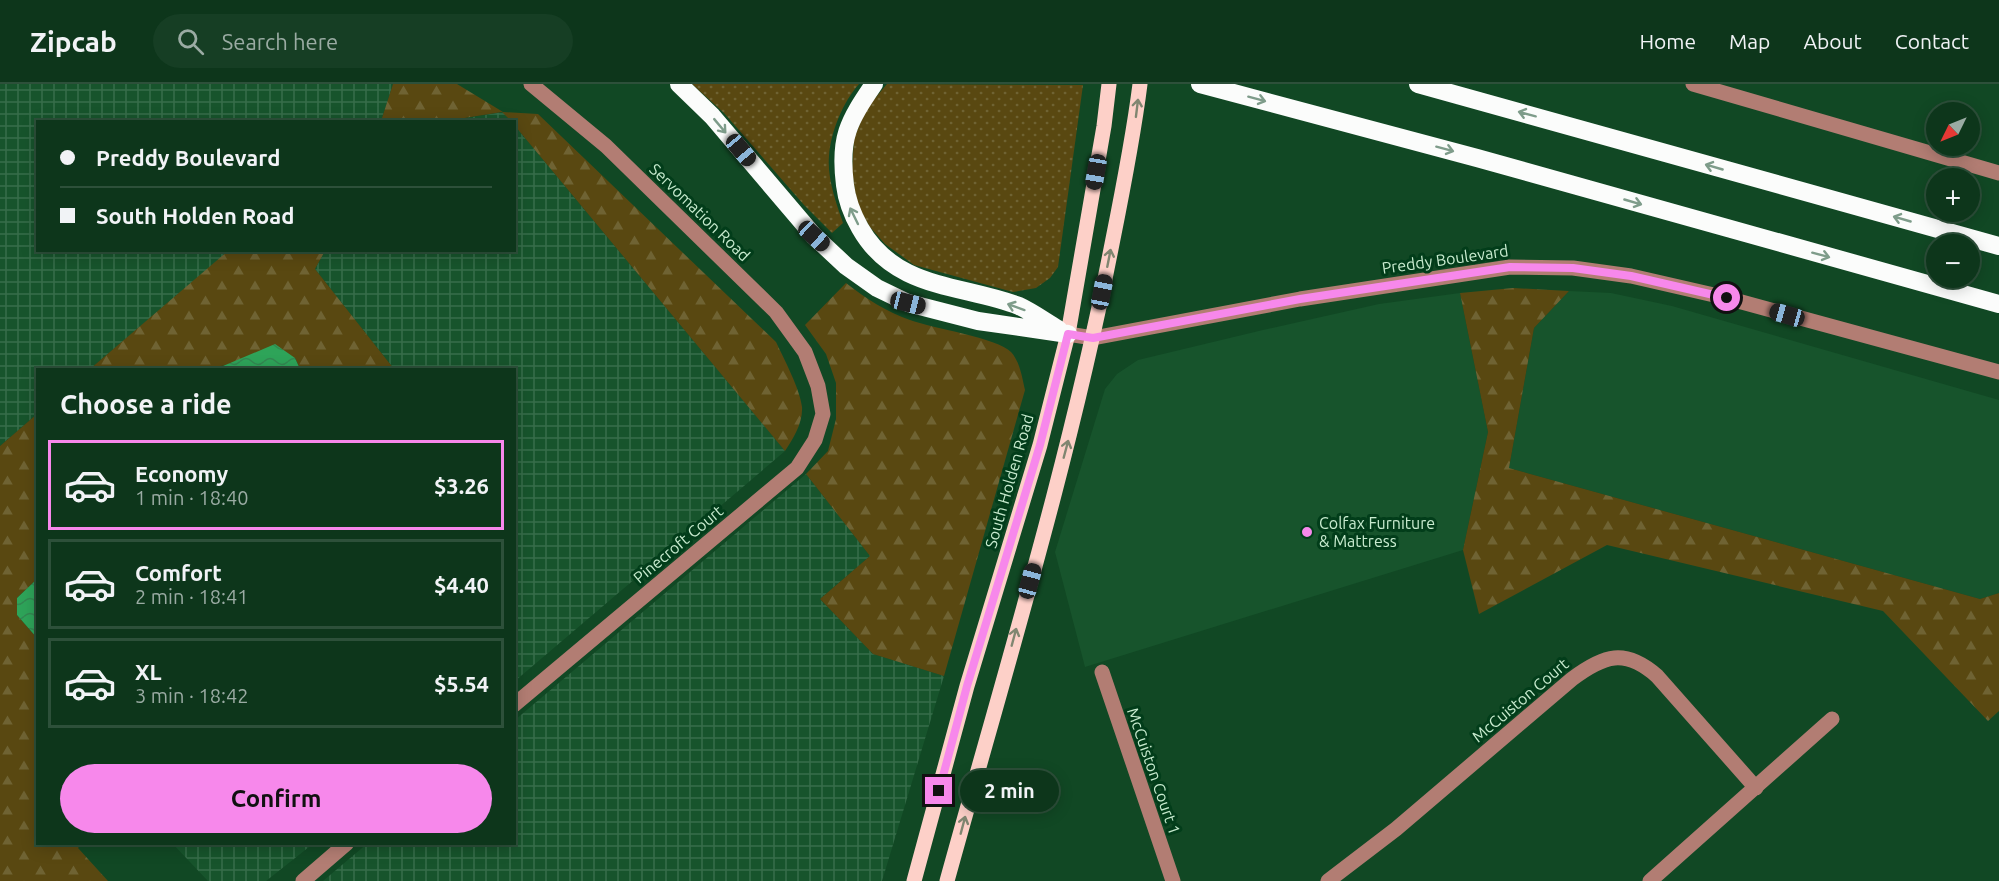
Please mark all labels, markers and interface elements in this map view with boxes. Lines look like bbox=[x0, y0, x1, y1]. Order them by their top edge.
search box bbox=[153, 14, 573, 68]
icon: search bbox=[174, 25, 207, 58]
text: Zipcab bbox=[30, 26, 117, 57]
text: Search here bbox=[222, 29, 338, 54]
text: Home bbox=[1639, 29, 1696, 53]
text: Map bbox=[1729, 29, 1770, 53]
text: About bbox=[1803, 29, 1862, 53]
text: Contact bbox=[1895, 29, 1969, 53]
one-way arrow bbox=[1247, 94, 1266, 105]
one-way arrow bbox=[1132, 98, 1143, 118]
north arrow bbox=[1926, 102, 1980, 156]
map controls bbox=[1926, 102, 1980, 288]
one-way arrow bbox=[1518, 108, 1537, 119]
one-way arrow bbox=[713, 118, 727, 133]
car bbox=[723, 130, 759, 170]
one-way arrow bbox=[1435, 144, 1454, 156]
text: Preddy Boulevard bbox=[96, 145, 280, 170]
car bbox=[1084, 153, 1108, 191]
street label: Servomation Road bbox=[646, 160, 754, 264]
one-way arrow bbox=[1705, 161, 1724, 172]
button: + bbox=[1926, 168, 1980, 222]
one-way arrow bbox=[1623, 197, 1642, 208]
text: South Holden Road bbox=[96, 203, 294, 228]
one-way arrow bbox=[847, 207, 859, 225]
one-way arrow bbox=[1893, 213, 1912, 225]
car bbox=[795, 217, 833, 255]
button: − bbox=[1926, 234, 1980, 288]
street label: Preddy Boulevard bbox=[1381, 241, 1509, 277]
one-way arrow bbox=[1104, 249, 1115, 269]
one-way arrow bbox=[1811, 249, 1830, 261]
car bbox=[1090, 273, 1114, 311]
route start bbox=[1713, 284, 1740, 311]
car bbox=[888, 290, 928, 316]
one-way arrow bbox=[1007, 301, 1026, 312]
car bbox=[1767, 301, 1807, 329]
text: Choose a ride bbox=[60, 389, 232, 419]
street label: South Holden Road bbox=[981, 412, 1037, 550]
one-way arrow bbox=[1061, 439, 1072, 458]
icon: car bbox=[63, 458, 117, 512]
text: Economy bbox=[135, 461, 228, 486]
text: $3.26 bbox=[434, 473, 489, 498]
text: 1 min · 18:40 bbox=[135, 486, 249, 509]
street label: Pinecroft Court bbox=[630, 501, 727, 587]
place label: Colfax Furniture & Mattress bbox=[1319, 514, 1435, 550]
marker: Colfax Furniture & Mattress bbox=[1300, 525, 1314, 539]
icon: car bbox=[63, 557, 117, 611]
text: Comfort bbox=[135, 560, 222, 585]
car bbox=[1017, 561, 1043, 601]
text: $4.40 bbox=[434, 572, 489, 597]
text: 2 min · 18:41 bbox=[135, 585, 249, 608]
one-way arrow bbox=[1009, 627, 1021, 646]
street label: McCuiston Court bbox=[1468, 654, 1572, 745]
icon: car bbox=[63, 656, 117, 710]
text: XL bbox=[135, 659, 162, 684]
text: $5.54 bbox=[434, 671, 489, 696]
text: 3 min · 18:42 bbox=[135, 684, 249, 707]
street label: McCuiston Court 1 bbox=[1124, 705, 1184, 837]
button: Confirm bbox=[60, 764, 492, 833]
callout: 2 min bbox=[960, 770, 1059, 812]
route end bbox=[925, 777, 952, 804]
text: 2 min bbox=[984, 779, 1035, 802]
one-way arrow bbox=[957, 815, 969, 834]

